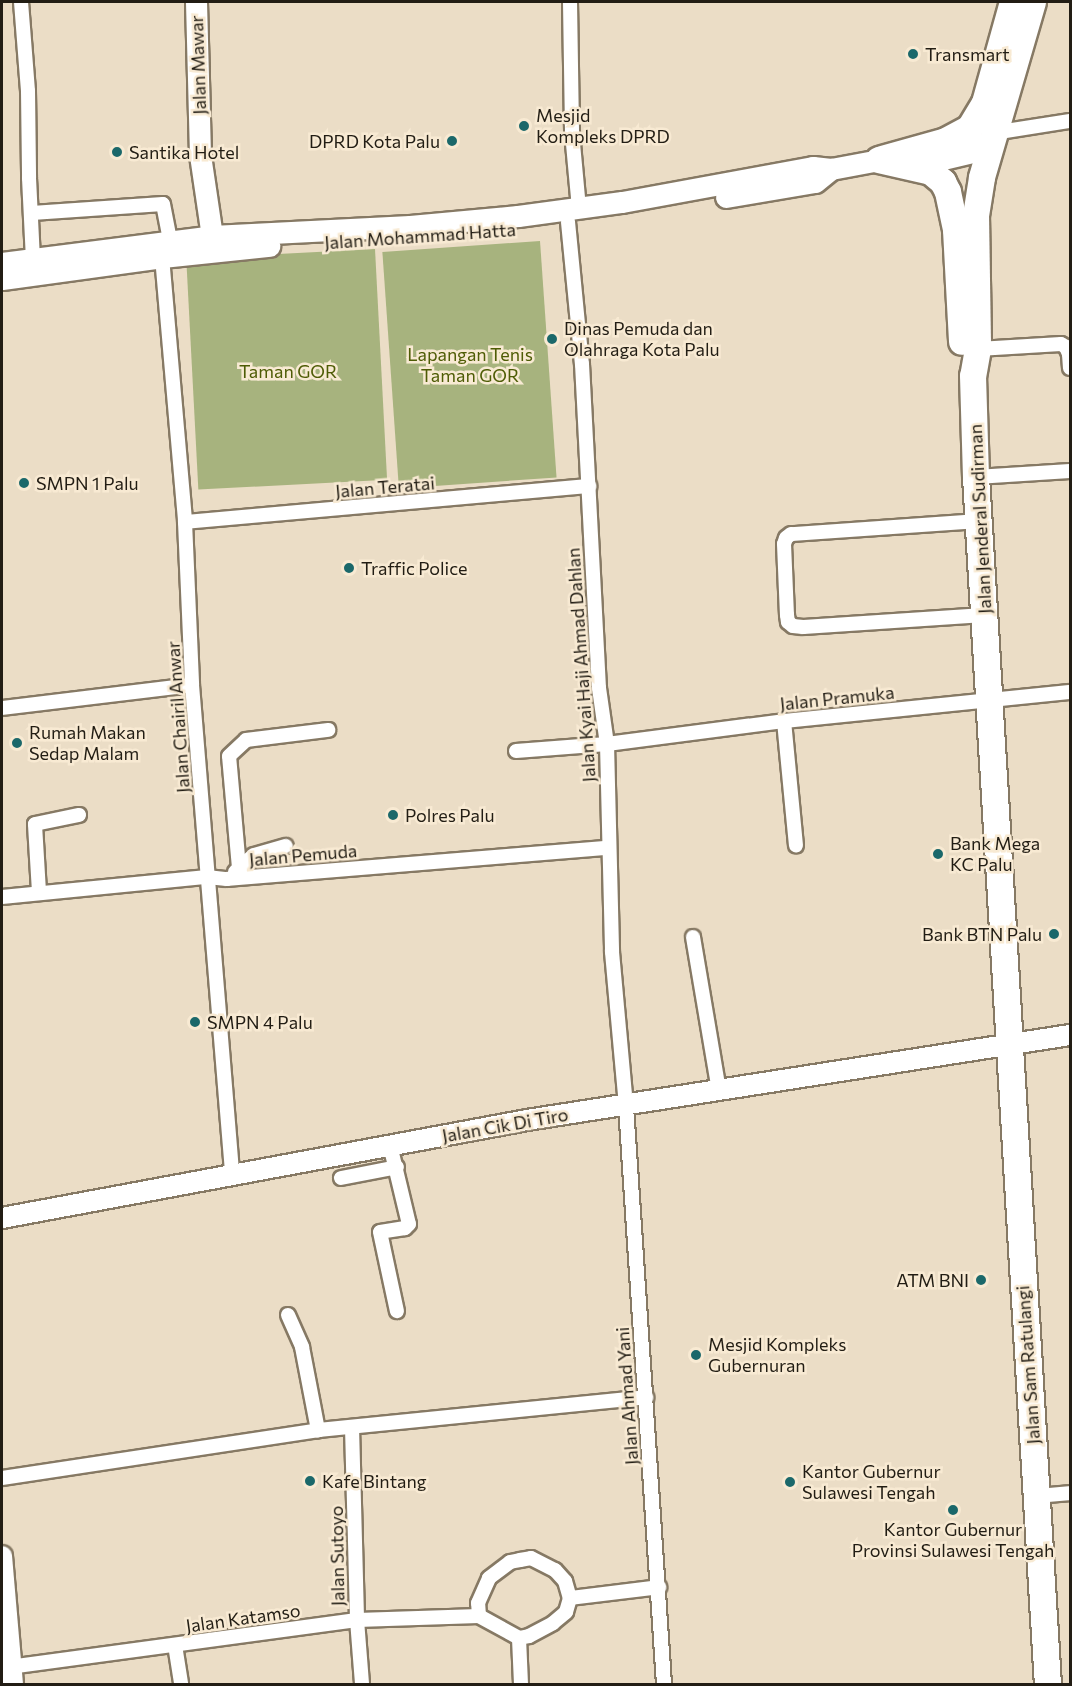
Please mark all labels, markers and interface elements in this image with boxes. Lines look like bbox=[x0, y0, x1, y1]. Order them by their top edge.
street label: Jalan Mawar bbox=[185, 15, 211, 115]
place label: Transmart bbox=[925, 43, 1010, 65]
marker: Transmart bbox=[906, 47, 920, 61]
place label: Mesjid Kompleks DPRD bbox=[536, 105, 670, 148]
marker: Mesjid Kompleks DPRD bbox=[517, 119, 531, 133]
place label: DPRD Kota Palu bbox=[309, 130, 440, 152]
marker: DPRD Kota Palu bbox=[445, 134, 459, 148]
place label: Santika Hotel bbox=[129, 141, 239, 163]
marker: Santika Hotel bbox=[110, 145, 124, 159]
street label: Jalan Mohammad Hatta bbox=[324, 219, 516, 253]
place label: Dinas Pemuda dan Olahraga Kota Palu bbox=[564, 318, 720, 360]
marker: Dinas Pemuda dan Olahraga Kota Palu bbox=[545, 332, 559, 346]
park label: Lapangan Tenis Taman GOR bbox=[407, 344, 533, 386]
park label: Taman GOR bbox=[239, 360, 337, 382]
street label: Jalan Jenderal Sudirman bbox=[964, 424, 996, 614]
place label: SMPN 1 Palu bbox=[36, 472, 139, 494]
street label: Jalan Teratai bbox=[334, 472, 436, 502]
marker: SMPN 1 Palu bbox=[17, 476, 31, 490]
street label: Jalan Kyai Haji Ahmad Dahlan bbox=[562, 547, 600, 783]
place label: Traffic Police bbox=[361, 557, 468, 579]
marker: Traffic Police bbox=[342, 561, 356, 575]
street label: Jalan Chairil Anwar bbox=[162, 640, 194, 794]
street label: Jalan Pramuka bbox=[779, 681, 895, 715]
place label: Rumah Makan Sedap Malam bbox=[29, 722, 146, 764]
marker: Rumah Makan Sedap Malam bbox=[10, 736, 24, 750]
place label: Polres Palu bbox=[405, 804, 495, 826]
marker: Polres Palu bbox=[386, 808, 400, 822]
place label: Bank Mega KC Palu bbox=[950, 833, 1040, 876]
street label: Jalan Pemuda bbox=[248, 840, 358, 870]
marker: Bank Mega KC Palu bbox=[931, 847, 945, 861]
place label: Bank BTN Palu bbox=[922, 923, 1042, 945]
marker: Bank BTN Palu bbox=[1047, 927, 1061, 941]
place label: SMPN 4 Palu bbox=[207, 1011, 313, 1033]
marker: SMPN 4 Palu bbox=[188, 1015, 202, 1029]
street label: Jalan Cik Di Tiro bbox=[440, 1103, 570, 1147]
place label: ATM BNI bbox=[896, 1269, 969, 1291]
marker: ATM BNI bbox=[974, 1273, 988, 1287]
street label: Jalan Sam Ratulangi bbox=[1012, 1285, 1044, 1445]
street label: Jalan Ahmad Yani bbox=[611, 1326, 643, 1466]
place label: Mesjid Kompleks Gubernuran bbox=[708, 1334, 846, 1376]
marker: Mesjid Kompleks Gubernuran bbox=[689, 1348, 703, 1362]
place label: Kantor Gubernur Sulawesi Tengah bbox=[802, 1461, 941, 1504]
place label: Kafe Bintang bbox=[322, 1470, 427, 1492]
marker: Kafe Bintang bbox=[303, 1474, 317, 1488]
marker: Kantor Gubernur Sulawesi Tengah bbox=[783, 1475, 797, 1489]
marker: Kantor Gubernur Provinsi Sulawesi Tengah bbox=[946, 1503, 960, 1517]
street label: Jalan Sutoyo bbox=[325, 1506, 349, 1606]
place label: Kantor Gubernur Provinsi Sulawesi Tengah bbox=[852, 1519, 1054, 1562]
street label: Jalan Katamso bbox=[184, 1599, 302, 1637]

